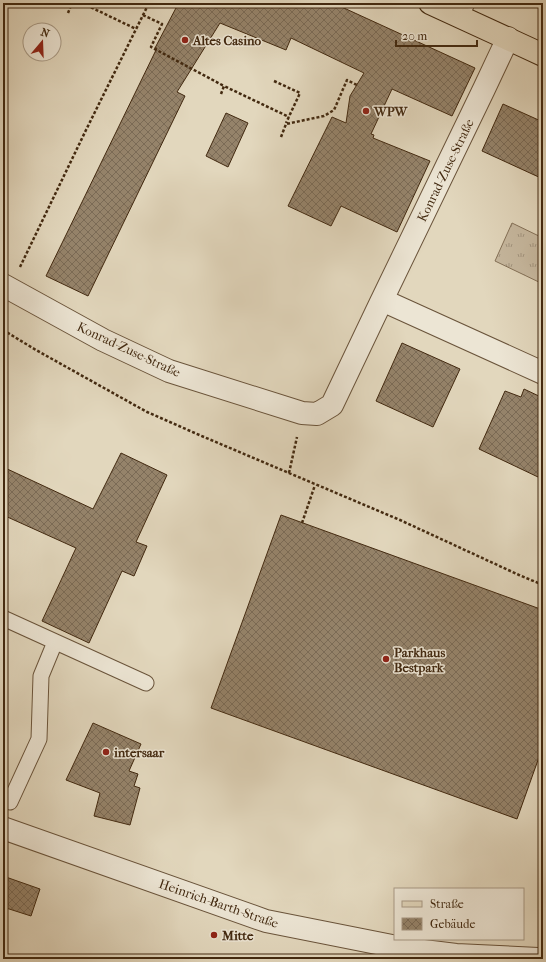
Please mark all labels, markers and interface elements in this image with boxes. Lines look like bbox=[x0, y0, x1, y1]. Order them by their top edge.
north arrow bbox=[22, 22, 62, 62]
scale bar bbox=[396, 22, 477, 48]
text: N bbox=[39, 26, 52, 41]
text: 20 m bbox=[402, 29, 427, 43]
place label: Altes Casino bbox=[192, 33, 261, 48]
marker: Altes Casino bbox=[180, 35, 190, 45]
place label: WPW bbox=[373, 104, 409, 119]
marker: WPW bbox=[361, 106, 371, 116]
street label: Konrad-Zuse-Straße bbox=[414, 116, 477, 224]
street label: Konrad-Zuse-Straße bbox=[75, 319, 183, 380]
place label: Parkhaus Bestpark bbox=[394, 645, 445, 676]
marker: Parkhaus Bestpark bbox=[381, 654, 391, 664]
place label: intersaar bbox=[113, 745, 165, 760]
marker: intersaar bbox=[101, 747, 111, 757]
street label: Heinrich-Barth-Straße bbox=[157, 876, 281, 931]
legend bbox=[394, 888, 524, 940]
text: Straße bbox=[430, 897, 464, 911]
text: Gebäude bbox=[430, 917, 475, 931]
place label: Mitte bbox=[221, 928, 254, 943]
marker: Mitte bbox=[209, 930, 219, 940]

